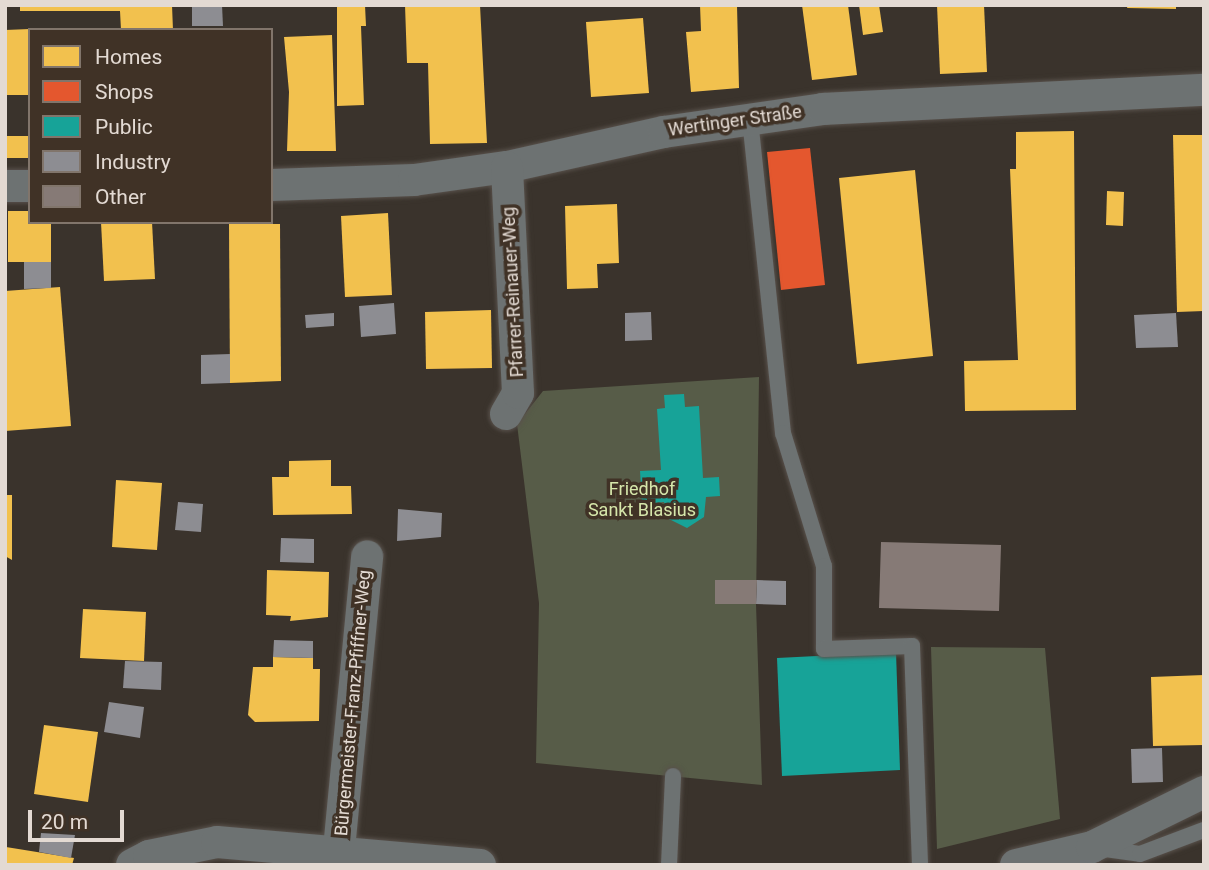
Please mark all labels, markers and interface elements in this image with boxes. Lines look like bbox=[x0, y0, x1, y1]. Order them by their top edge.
legend bbox=[28, 28, 273, 224]
text: Homes bbox=[95, 45, 162, 69]
text: Shops bbox=[95, 80, 154, 104]
street label: Wertinger Straße bbox=[667, 101, 803, 141]
text: Public bbox=[95, 115, 153, 139]
text: Industry bbox=[95, 150, 171, 174]
text: Other bbox=[95, 185, 146, 209]
street label: Pfarrer-Reinauer-Weg bbox=[498, 206, 528, 378]
park label: Friedhof Sankt Blasius bbox=[588, 479, 696, 522]
street label: Bürgermeister-Franz-Pfiffner-Weg bbox=[331, 569, 375, 837]
scale bar bbox=[32, 796, 128, 840]
text: 20 m bbox=[41, 810, 88, 834]

